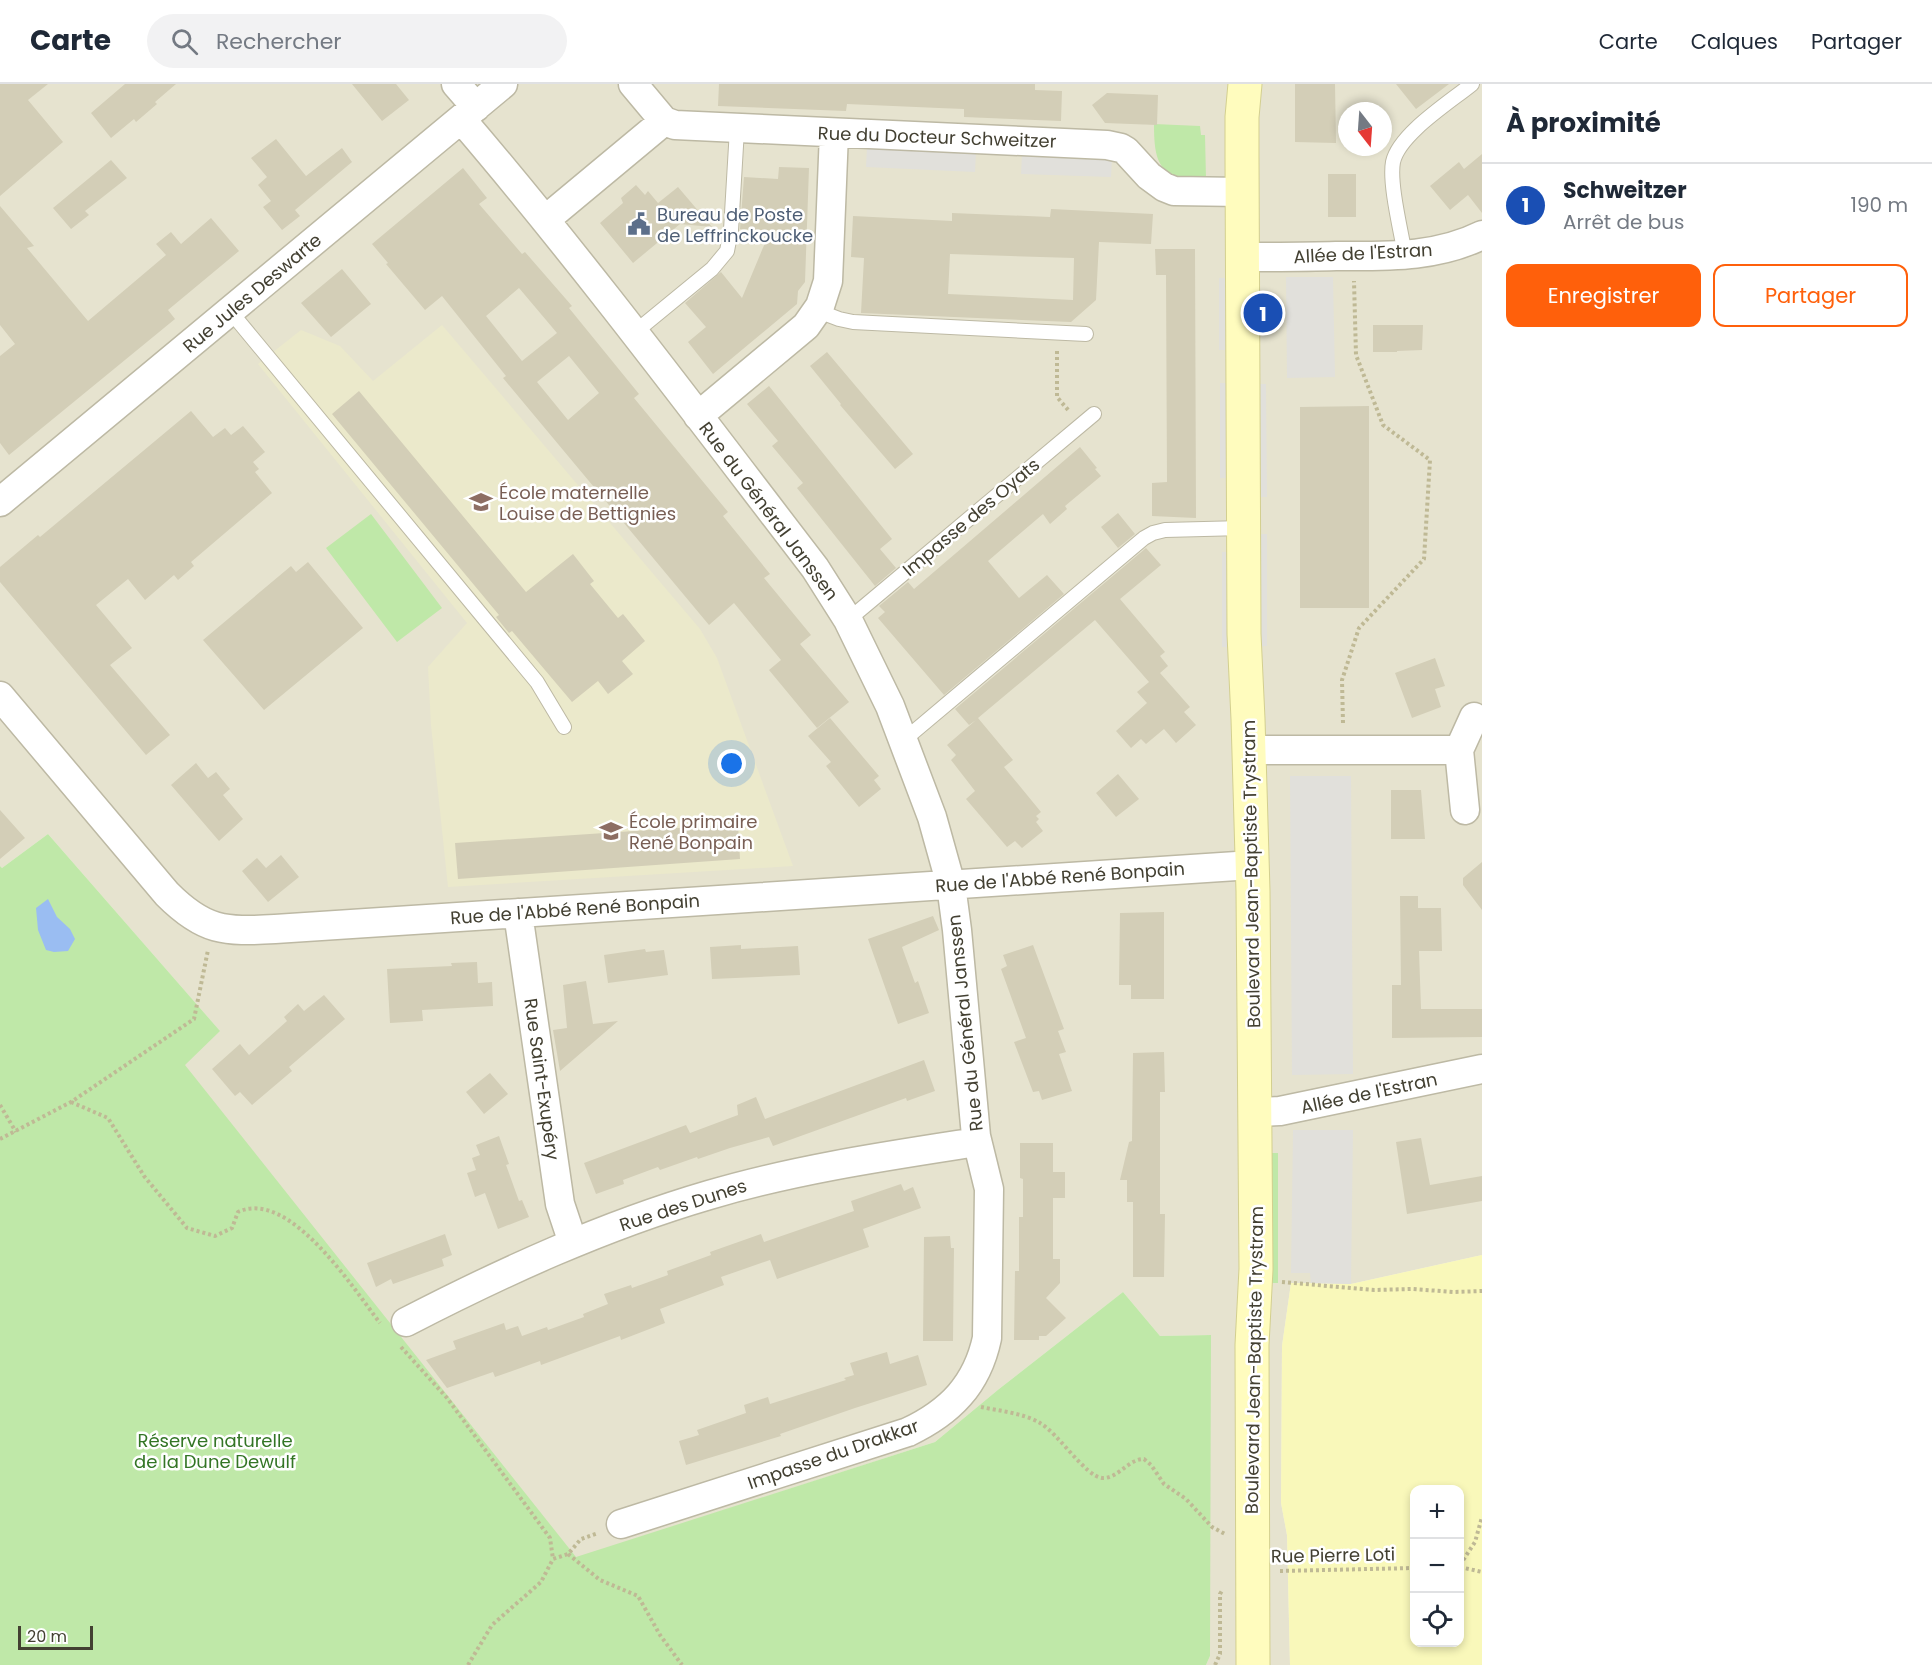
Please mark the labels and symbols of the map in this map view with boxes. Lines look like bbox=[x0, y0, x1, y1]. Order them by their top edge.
north arrow bbox=[1338, 102, 1392, 156]
street label: Rue du Docteur Schweitzer bbox=[817, 120, 1057, 154]
place label: Bureau de Poste de Leffrinckoucke bbox=[657, 202, 813, 248]
public building icon: Bureau de Poste de Leffrinckoucke bbox=[626, 211, 652, 237]
street label: Rue Jules Deswarte bbox=[177, 228, 327, 358]
street label: Allée de l'Estran bbox=[1293, 237, 1433, 269]
pin: 1 bbox=[1244, 290, 1282, 336]
street label: Rue du Général Janssen bbox=[694, 417, 844, 605]
street label: Impasse des Oyats bbox=[897, 452, 1045, 582]
place label: École maternelle Louise de Bettignies bbox=[499, 480, 676, 526]
school or university icon: École maternelle Louise de Bettignies bbox=[468, 489, 494, 515]
street label: Boulevard Jean-Baptiste Trystram bbox=[1236, 720, 1266, 1028]
your location bbox=[717, 749, 746, 778]
place label: École primaire René Bonpain bbox=[629, 809, 757, 855]
school or university icon: École primaire René Bonpain bbox=[598, 818, 624, 844]
street label: Rue de l'Abbé René Bonpain bbox=[934, 856, 1186, 898]
street label: Rue de l'Abbé René Bonpain bbox=[449, 888, 701, 930]
street label: Rue du Général Janssen bbox=[941, 913, 989, 1133]
street label: Rue Saint-Exupéry bbox=[518, 996, 566, 1162]
street label: Allée de l'Estran bbox=[1298, 1066, 1440, 1120]
street label: Rue des Dunes bbox=[616, 1173, 750, 1237]
street label: Boulevard Jean-Baptiste Trystram bbox=[1239, 1206, 1269, 1514]
street label: Impasse du Drakkar bbox=[744, 1413, 922, 1495]
park label: Réserve naturelle de la Dune Dewulf bbox=[134, 1428, 296, 1474]
street label: Rue Pierre Loti bbox=[1271, 1541, 1395, 1569]
scale bar bbox=[18, 1623, 93, 1650]

